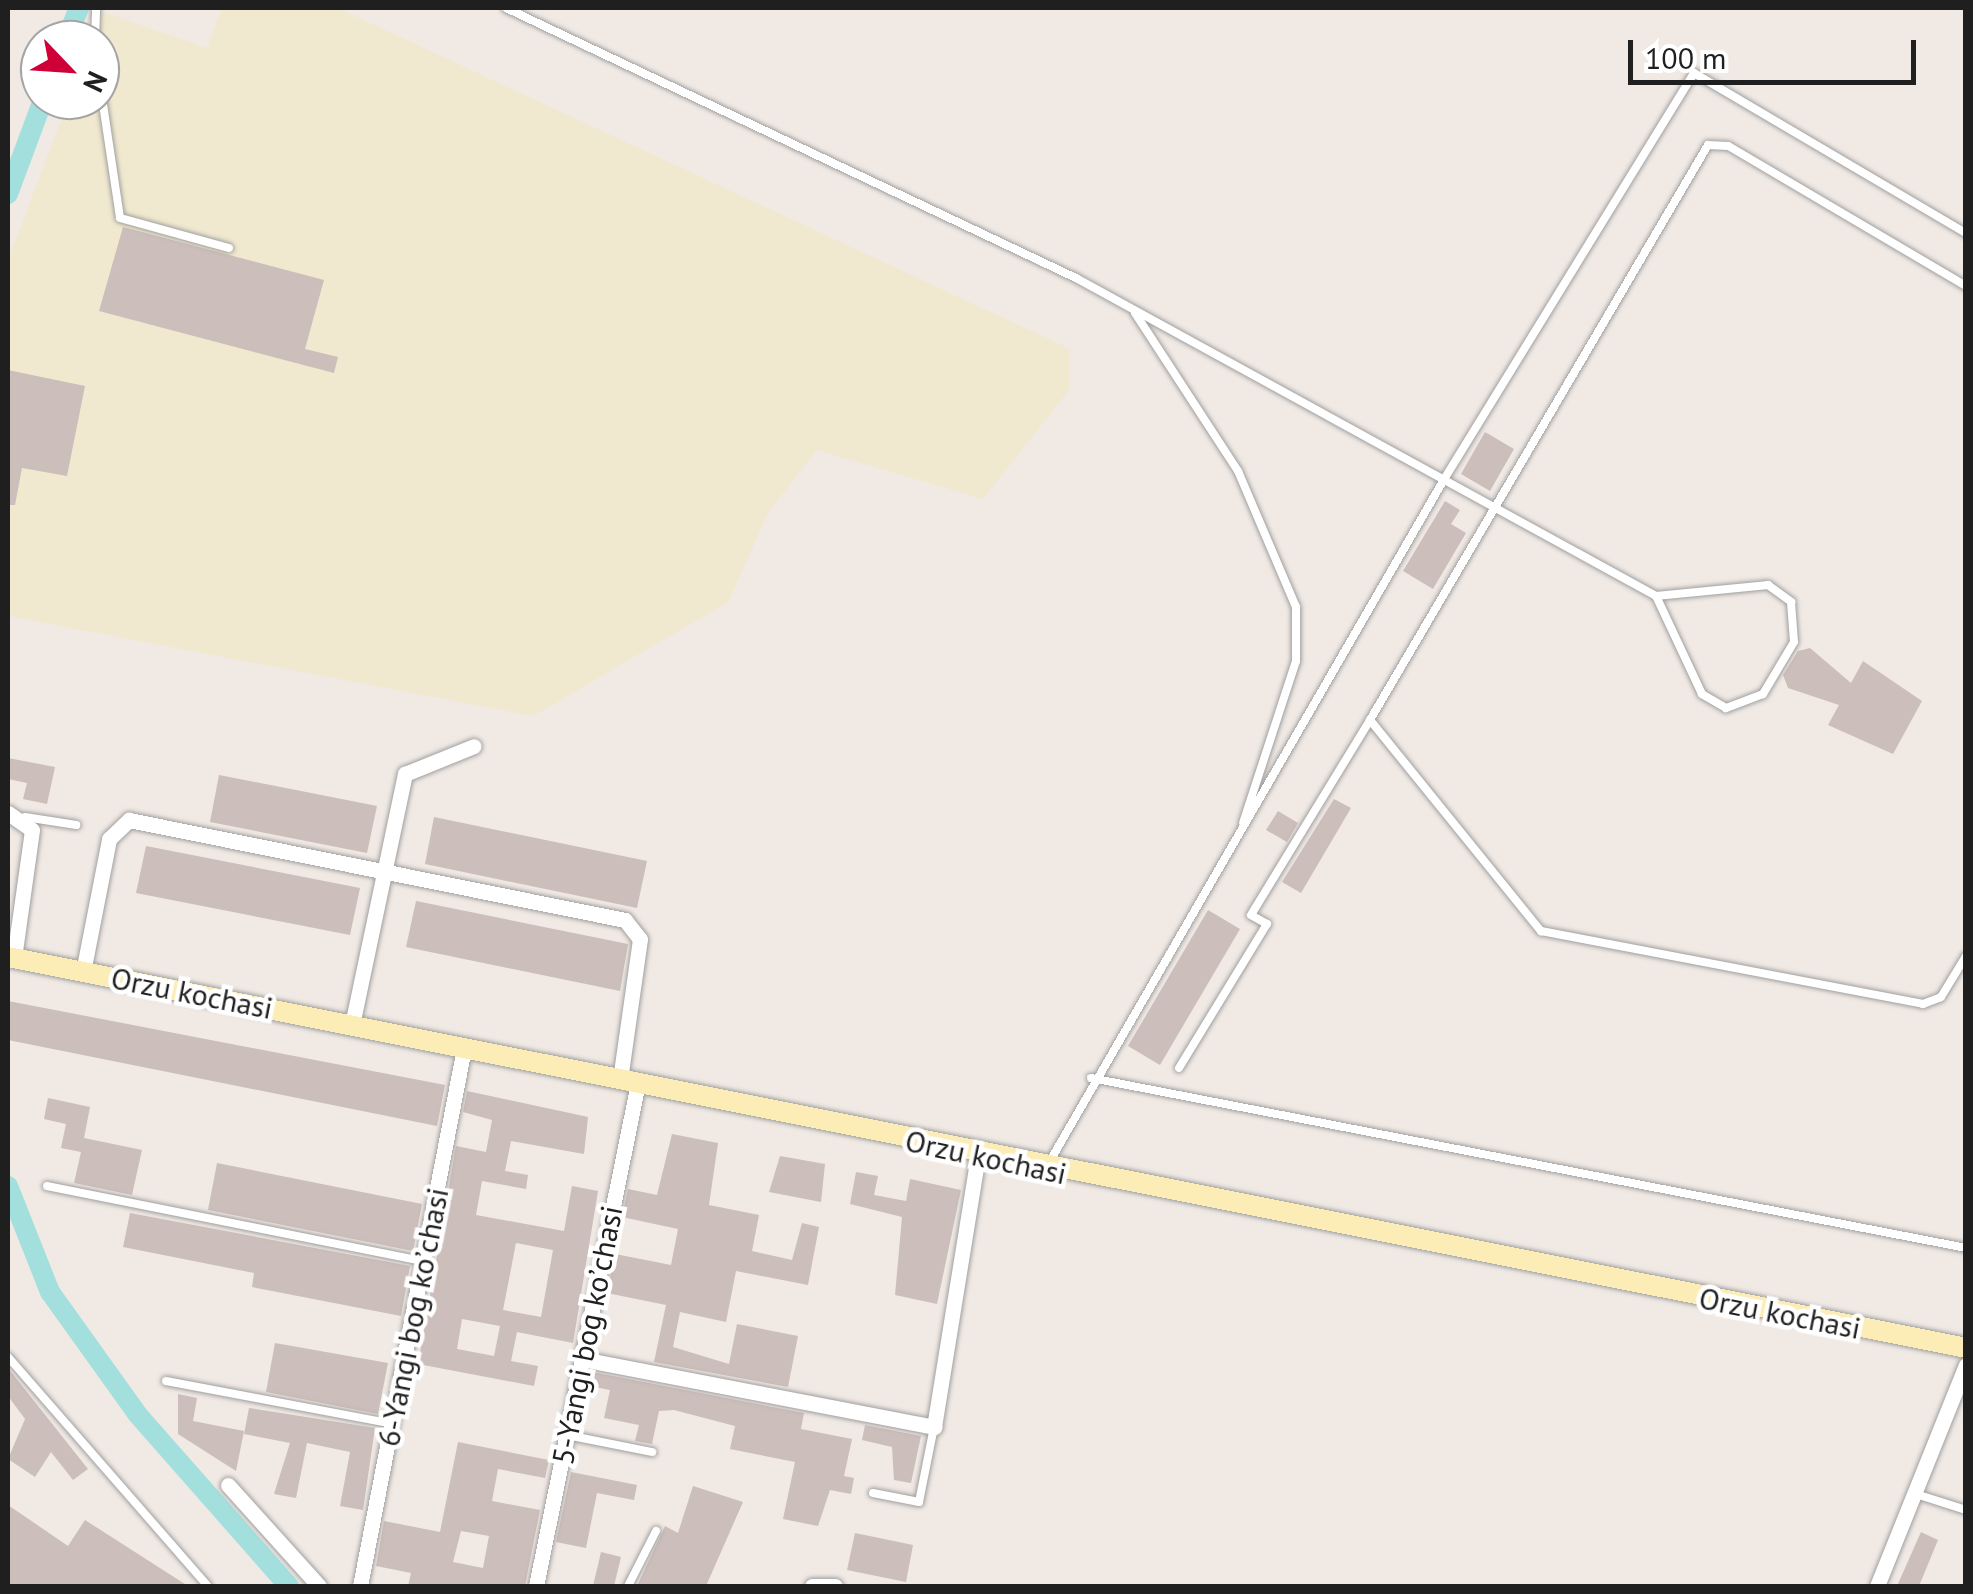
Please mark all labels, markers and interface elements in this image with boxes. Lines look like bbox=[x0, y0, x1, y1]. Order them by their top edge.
north arrow bbox=[20, 20, 120, 120]
scale bar bbox=[1633, 20, 1920, 82]
text: 100 m bbox=[1645, 38, 1726, 77]
text: N bbox=[75, 66, 116, 98]
street label: Orzu kochasi bbox=[108, 960, 276, 1026]
street label: Orzu kochasi bbox=[902, 1122, 1070, 1192]
street label: 6-Yangi bog koʼchasi bbox=[370, 1185, 456, 1449]
street label: 5-Yangi bog koʼchasi bbox=[544, 1203, 630, 1467]
street label: Orzu kochasi bbox=[1696, 1280, 1864, 1346]

